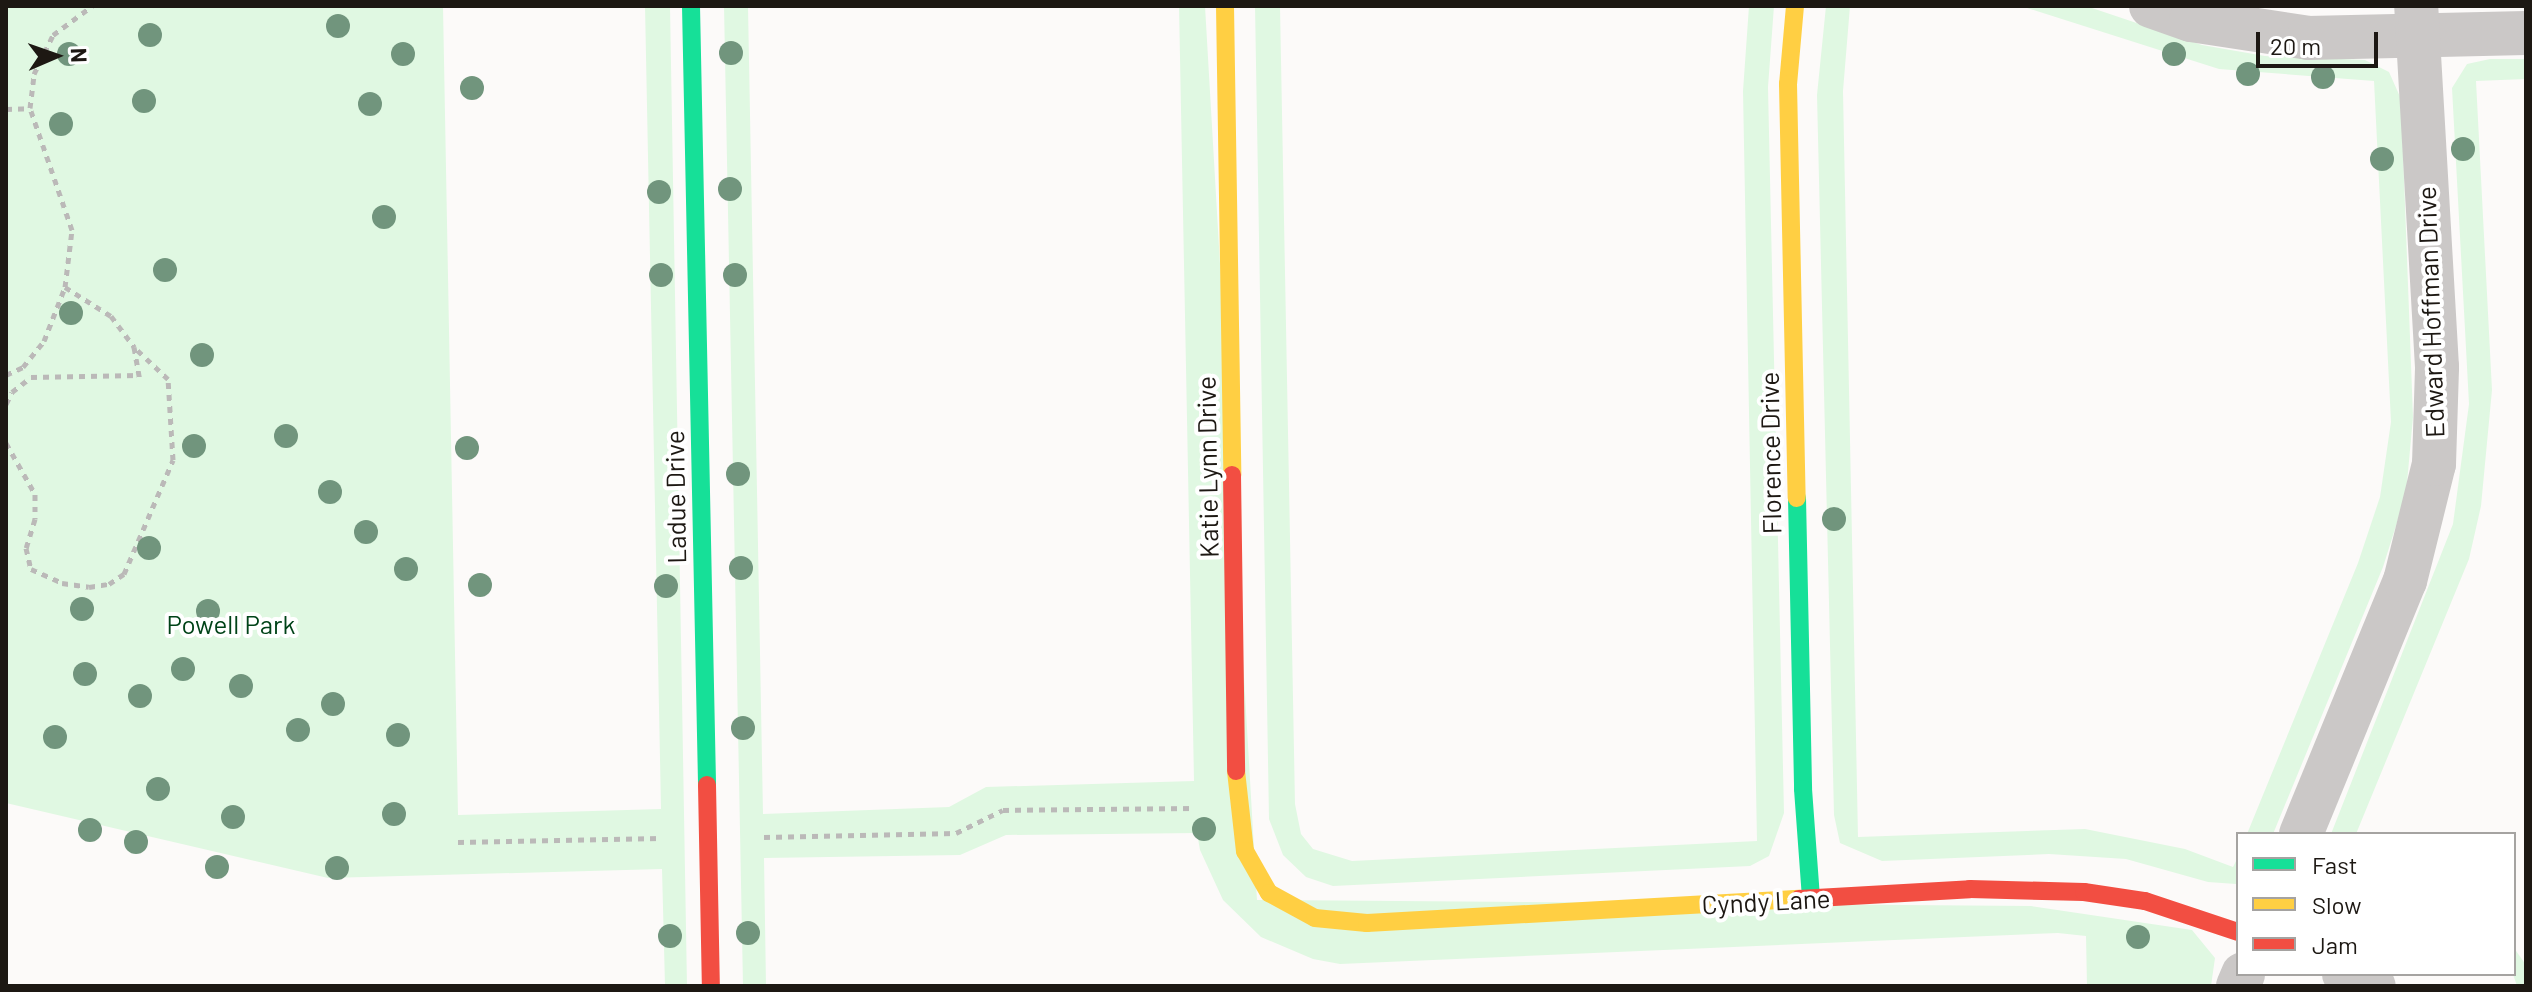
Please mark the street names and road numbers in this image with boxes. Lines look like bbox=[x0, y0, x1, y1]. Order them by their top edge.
street label: Edward Hoffman Drive bbox=[2410, 186, 2450, 438]
street label: Florence Drive bbox=[1753, 372, 1787, 534]
street label: Katie Lynn Drive bbox=[1190, 376, 1224, 558]
street label: Ladue Drive bbox=[658, 430, 692, 564]
street label: Cyndy Lane bbox=[1701, 882, 1831, 920]

